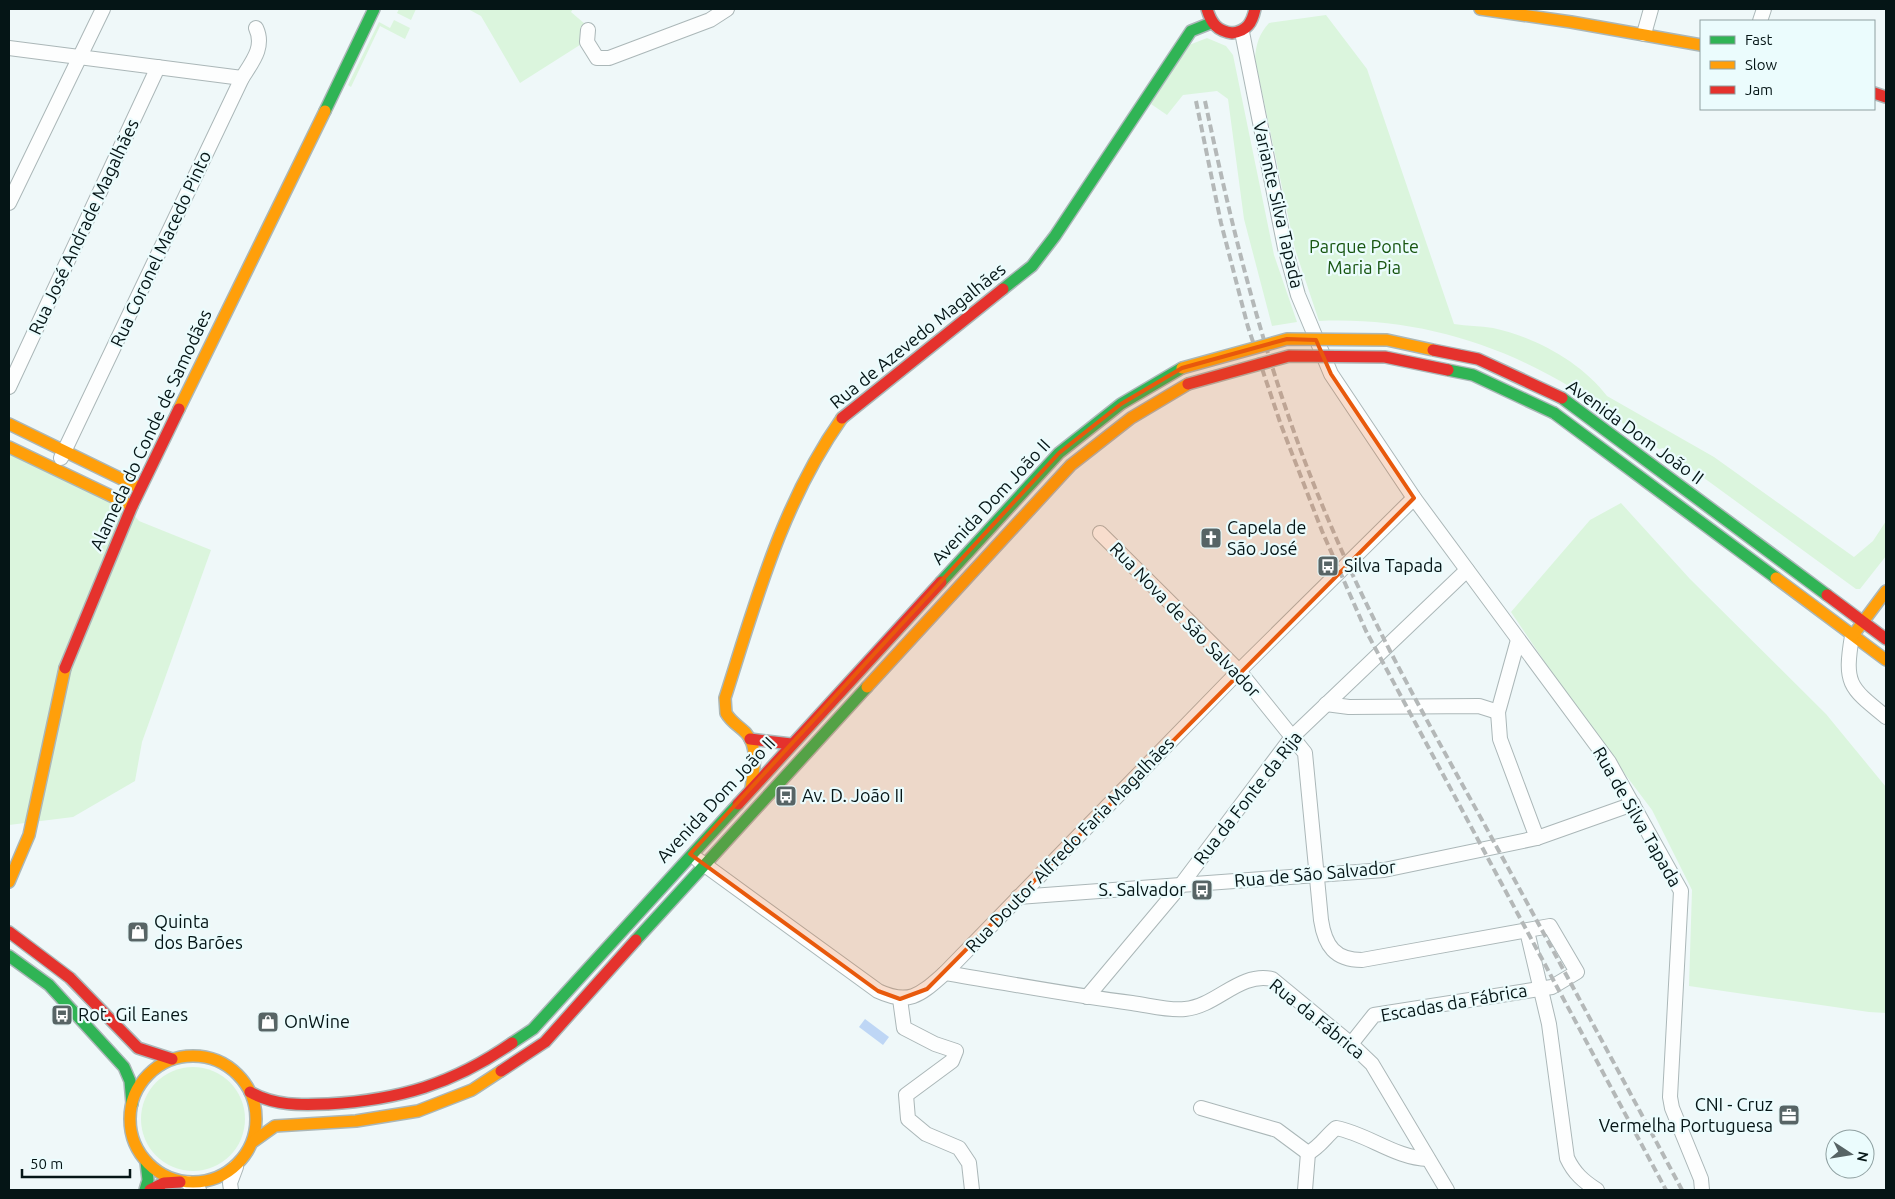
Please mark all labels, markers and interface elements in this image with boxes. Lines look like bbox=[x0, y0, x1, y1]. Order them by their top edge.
legend bbox=[1700, 20, 1875, 110]
text: Fast bbox=[1745, 31, 1773, 48]
text: Slow bbox=[1745, 56, 1778, 73]
text: Jam bbox=[1745, 81, 1773, 98]
street label: Rua José Andrade Magalhães bbox=[24, 115, 142, 338]
street label: Variante Silva Tapada bbox=[1250, 119, 1308, 290]
street label: Rua Coronel Macedo Pinto bbox=[106, 147, 214, 350]
park label: Parque Ponte Maria Pia bbox=[1309, 236, 1419, 277]
street label: Rua de Azevedo Magalhães bbox=[826, 258, 1009, 412]
street label: Alameda do Conde de Samodães bbox=[85, 306, 215, 553]
street label: Avenida Dom João II bbox=[1563, 375, 1708, 488]
street label: Avenida Dom João II bbox=[927, 434, 1054, 568]
place label: Capela de São José bbox=[1227, 517, 1306, 558]
church icon: Capela de São José bbox=[1199, 526, 1223, 550]
street label: Rua Nova de São Salvador bbox=[1106, 538, 1265, 701]
bus stop icon: Silva Tapada bbox=[1316, 554, 1340, 578]
place label: Silva Tapada bbox=[1344, 555, 1443, 575]
street label: Rua da Fonte da Rija bbox=[1189, 727, 1305, 868]
street label: Avenida Dom João II bbox=[652, 732, 779, 866]
street label: Rua Doutor Alfredo Faria Magalhães bbox=[961, 732, 1178, 956]
street label: Rua de Silva Tapada bbox=[1590, 743, 1686, 890]
bus stop icon: Av. D. João II bbox=[774, 784, 798, 808]
place label: Av. D. João II bbox=[802, 785, 904, 805]
street label: Rua de São Salvador bbox=[1233, 856, 1397, 890]
bus stop icon: S. Salvador bbox=[1190, 878, 1214, 902]
place label: S. Salvador bbox=[1098, 879, 1186, 899]
place label: Quinta dos Barões bbox=[154, 911, 243, 952]
shop icon: Quinta dos Barões bbox=[126, 920, 150, 944]
street label: Rua da Fábrica bbox=[1266, 974, 1369, 1063]
street label: Escadas da Fábrica bbox=[1379, 979, 1529, 1025]
bus stop icon: Rot. Gil Eanes bbox=[50, 1003, 74, 1027]
place label: Rot. Gil Eanes bbox=[78, 1004, 188, 1024]
shop icon: OnWine bbox=[256, 1010, 280, 1034]
place label: OnWine bbox=[284, 1011, 350, 1031]
place label: CNI - Cruz Vermelha Portuguesa bbox=[1599, 1094, 1773, 1135]
office icon: CNI - Cruz Vermelha Portuguesa bbox=[1777, 1103, 1801, 1127]
north arrow bbox=[1825, 1129, 1875, 1179]
scale bar bbox=[22, 1146, 130, 1178]
text: N bbox=[1854, 1150, 1872, 1163]
text: 50 m bbox=[30, 1155, 63, 1172]

